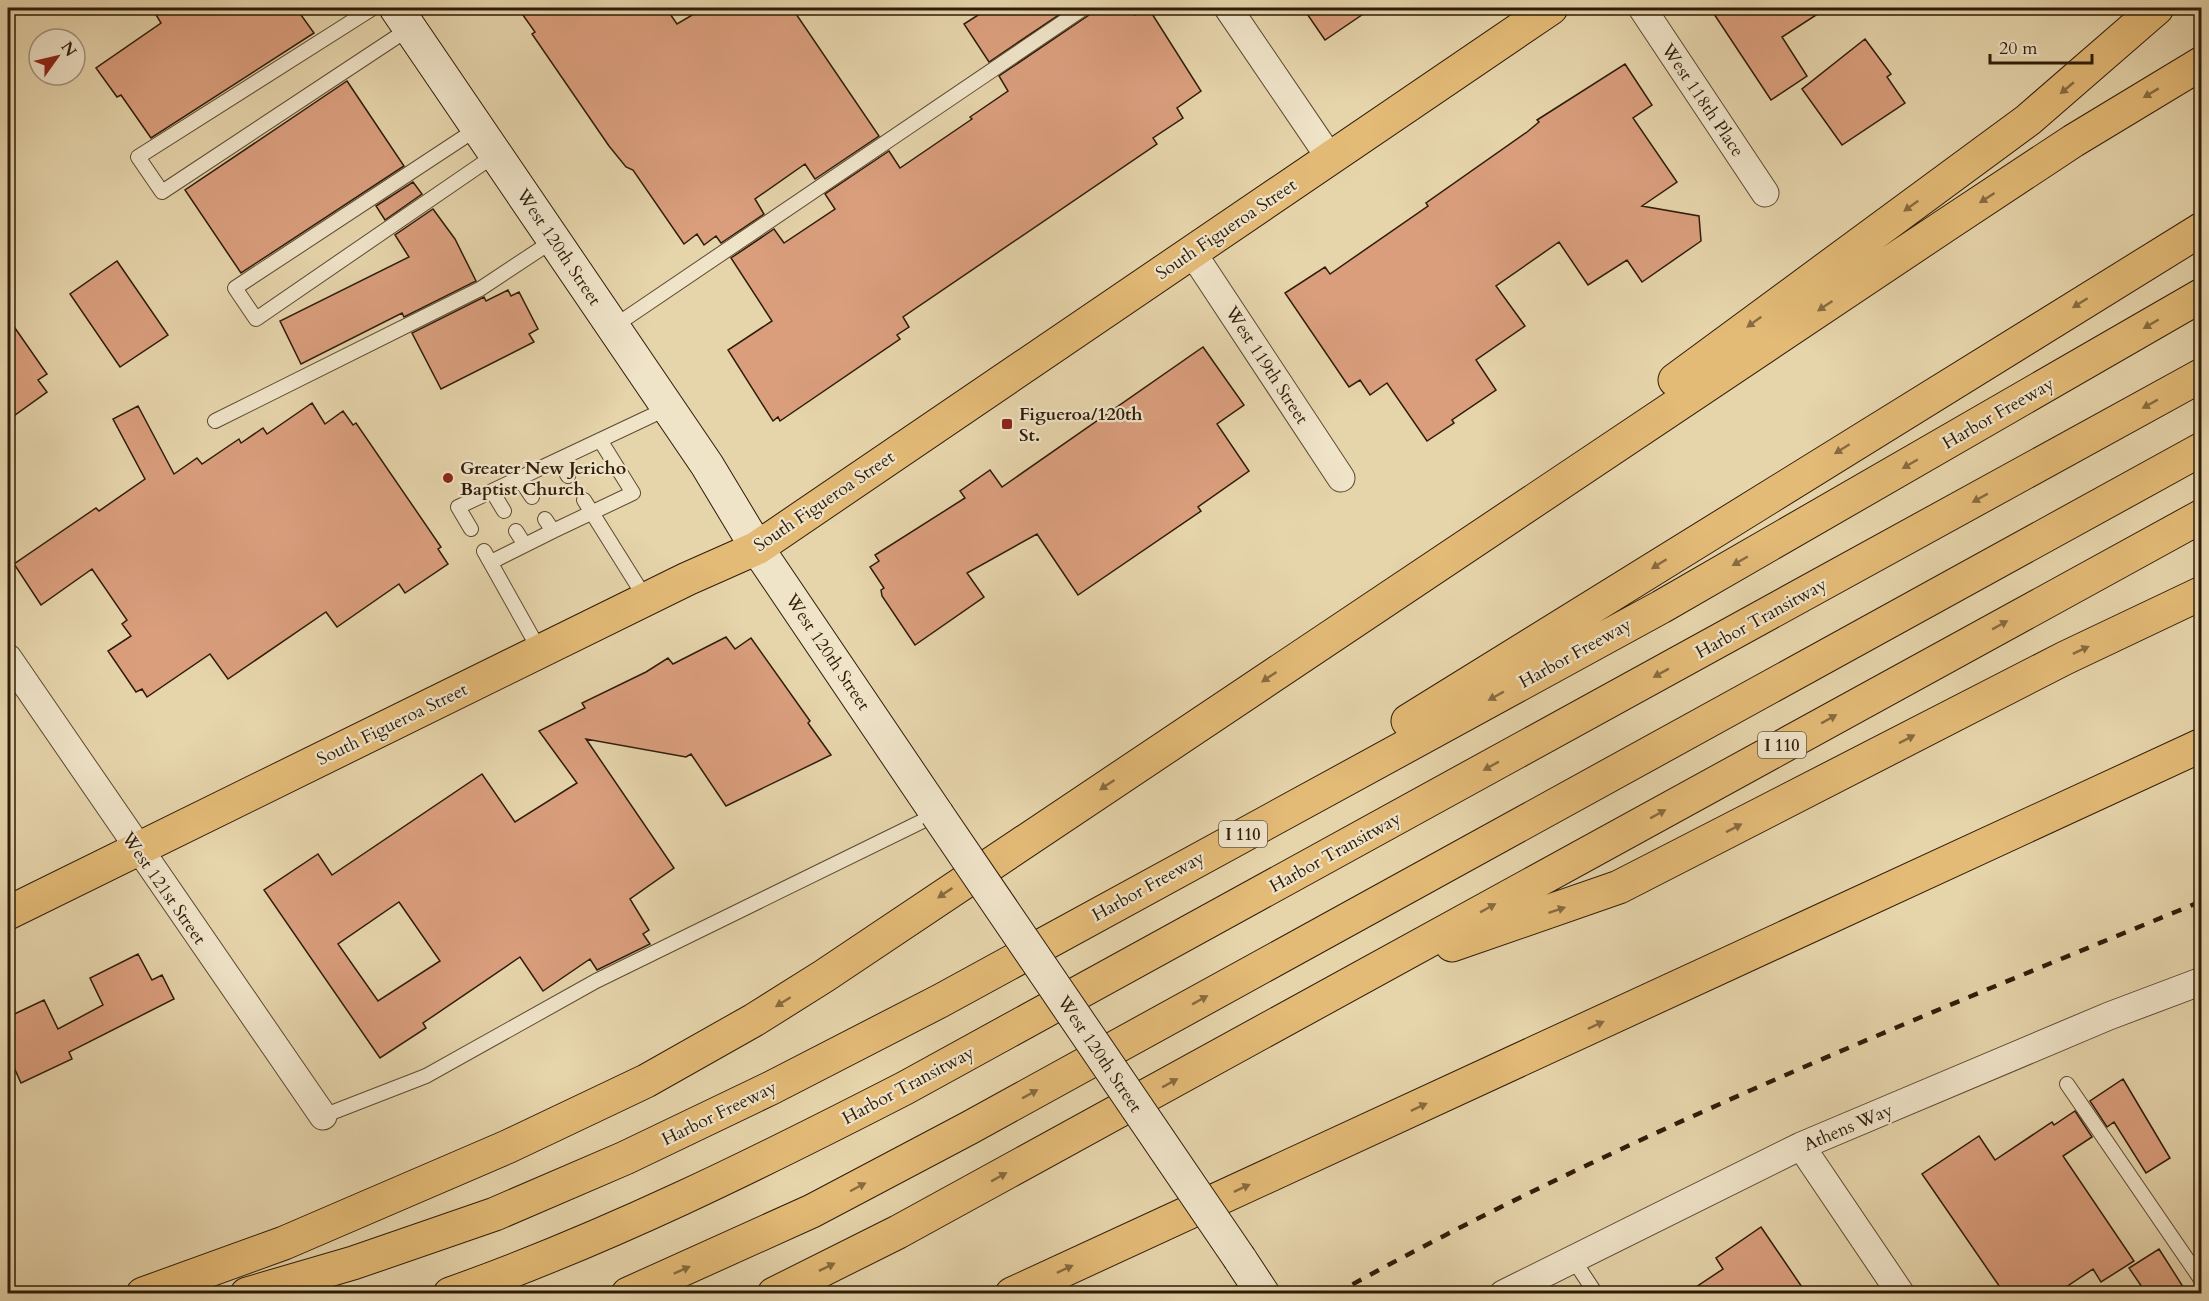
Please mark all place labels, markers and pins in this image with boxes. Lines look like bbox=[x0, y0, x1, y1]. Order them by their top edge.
place label: Figueroa/120th St. bbox=[1019, 402, 1143, 448]
marker: Figueroa/120th St. bbox=[1000, 417, 1014, 431]
place label: Greater New Jericho Baptist Church bbox=[460, 456, 626, 502]
marker: Greater New Jericho Baptist Church bbox=[441, 471, 455, 485]

